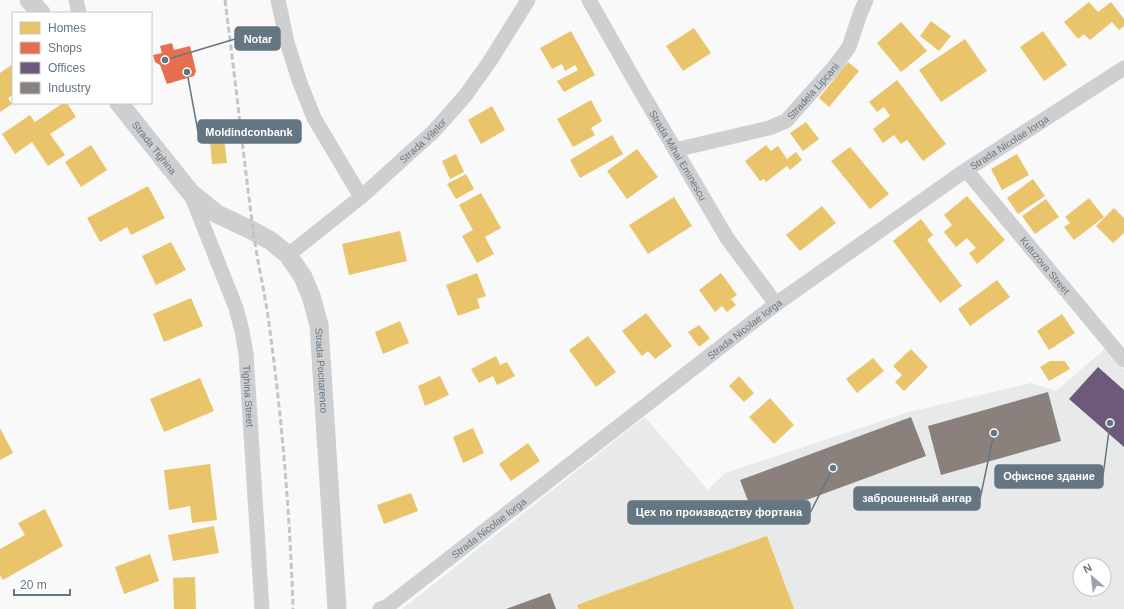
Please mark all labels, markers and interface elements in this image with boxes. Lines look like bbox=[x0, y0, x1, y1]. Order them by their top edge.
legend bbox=[12, 12, 152, 104]
text: Homes bbox=[48, 21, 86, 35]
callout: Notar bbox=[235, 27, 280, 50]
text: Notar bbox=[244, 33, 273, 45]
text: Shops bbox=[48, 41, 82, 55]
text: Offices bbox=[48, 61, 85, 75]
street label: Stradela Lipcani bbox=[785, 61, 841, 122]
text: Industry bbox=[48, 81, 91, 95]
street label: Strada Mihai Eminescu bbox=[647, 108, 709, 203]
street label: Strada Nicolae Iorga bbox=[968, 113, 1051, 172]
street label: Strada Vilelor bbox=[398, 116, 449, 165]
street label: Strada Tighina bbox=[130, 119, 179, 177]
callout: Moldindconbank bbox=[198, 120, 301, 143]
text: Moldindconbank bbox=[205, 126, 294, 138]
street label: Kutuzova Street bbox=[1018, 235, 1072, 297]
street label: Strada Nicolae Iorga bbox=[705, 297, 784, 361]
street label: Strada Pocitarenco bbox=[313, 328, 330, 414]
street label: Tighina Street bbox=[241, 365, 256, 428]
callout: Офисное здание bbox=[995, 465, 1103, 488]
text: Офисное здание bbox=[1003, 470, 1095, 482]
callout: заброшенный ангар bbox=[854, 487, 980, 510]
text: заброшенный ангар bbox=[862, 492, 972, 504]
street label: Strada Nicolae Iorga bbox=[450, 495, 529, 560]
callout: Цех по производству фортана bbox=[628, 501, 810, 524]
text: Цех по производству фортана bbox=[636, 506, 803, 518]
north arrow bbox=[1072, 557, 1112, 597]
text: N bbox=[1081, 561, 1094, 575]
scale bar bbox=[14, 571, 70, 597]
text: 20 m bbox=[20, 578, 47, 592]

